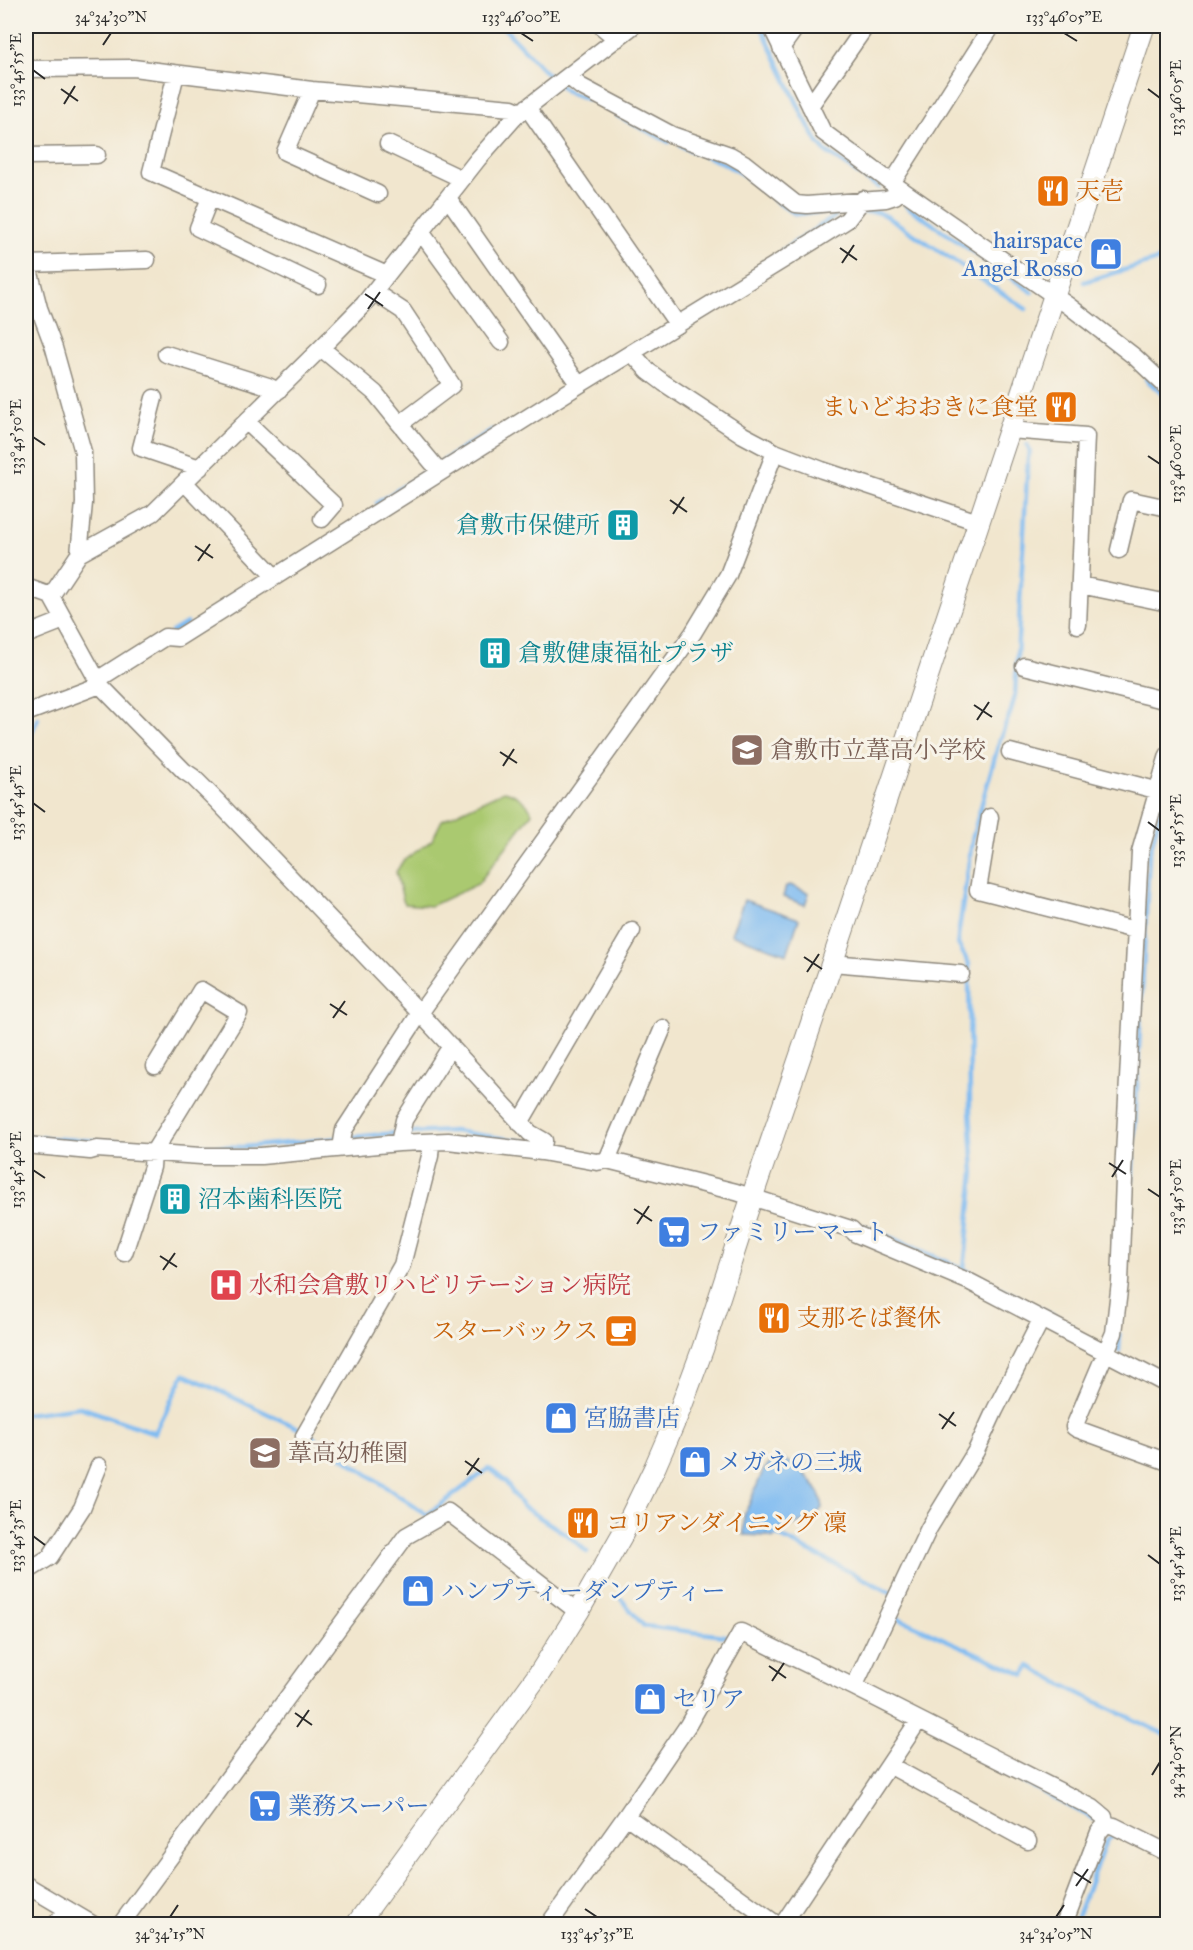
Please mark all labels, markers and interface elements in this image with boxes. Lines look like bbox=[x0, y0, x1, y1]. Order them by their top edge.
text: 34°34'30"N bbox=[75, 8, 147, 26]
text: 133°46'00"E bbox=[482, 8, 560, 26]
text: 133°46'05"E bbox=[1026, 8, 1103, 26]
text: 133°45'55"E bbox=[7, 33, 25, 107]
text: 133°46'05"E bbox=[1167, 59, 1185, 136]
restaurant icon: 天壱 bbox=[1035, 173, 1071, 209]
place label: 天壱 bbox=[1076, 176, 1124, 206]
place label: hairspace Angel Rosso bbox=[961, 225, 1083, 283]
shop icon: hairspace Angel Rosso bbox=[1088, 236, 1124, 272]
restaurant icon: まいどおおきに食堂 bbox=[1043, 389, 1079, 425]
place label: まいどおおきに食堂 bbox=[822, 392, 1038, 422]
text: 133°45'50"E bbox=[7, 399, 25, 475]
text: 133°46'00"E bbox=[1167, 425, 1185, 503]
building icon: 倉敷市保健所 bbox=[605, 507, 641, 543]
place label: 倉敷市保健所 bbox=[456, 510, 600, 540]
building icon: 倉敷健康福祉プラザ bbox=[477, 635, 513, 671]
place label: 倉敷健康福祉プラザ bbox=[518, 638, 734, 668]
school or university icon: 倉敷市立葦高小学校 bbox=[729, 732, 765, 768]
place label: 倉敷市立葦高小学校 bbox=[770, 735, 986, 765]
text: 133°45'45"E bbox=[7, 765, 25, 841]
text: 133°45'55"E bbox=[1167, 794, 1185, 868]
text: 133°45'40"E bbox=[7, 1131, 25, 1209]
text: 133°45'50"E bbox=[1167, 1159, 1185, 1235]
building icon: 沼本歯科医院 bbox=[157, 1181, 193, 1217]
place label: 沼本歯科医院 bbox=[198, 1184, 342, 1214]
supermarket icon: ファミリーマート bbox=[656, 1214, 692, 1250]
place label: ファミリーマート bbox=[697, 1217, 889, 1247]
hospital icon: 水和会倉敷リハビリテーション病院 bbox=[208, 1267, 244, 1303]
place label: 水和会倉敷リハビリテーション病院 bbox=[249, 1270, 631, 1300]
restaurant icon: 支那そば餐休 bbox=[756, 1300, 792, 1336]
place label: 支那そば餐休 bbox=[797, 1303, 941, 1333]
cafe icon: スターバックス bbox=[603, 1313, 639, 1349]
place label: スターバックス bbox=[431, 1316, 598, 1346]
shop icon: 宮脇書店 bbox=[543, 1400, 579, 1436]
place label: 宮脇書店 bbox=[584, 1403, 680, 1433]
school or university icon: 葦高幼稚園 bbox=[247, 1435, 283, 1471]
place label: 葦高幼稚園 bbox=[288, 1438, 408, 1468]
shop icon: メガネの三城 bbox=[677, 1444, 713, 1480]
place label: メガネの三城 bbox=[718, 1447, 862, 1477]
text: 133°45'35"E bbox=[7, 1499, 25, 1573]
restaurant icon: コリアンダイニング 凜 bbox=[565, 1505, 601, 1541]
place label: コリアンダイニング 凜 bbox=[606, 1508, 847, 1538]
text: 133°45'45"E bbox=[1167, 1526, 1185, 1602]
shop icon: ハンプティーダンプティー bbox=[400, 1573, 436, 1609]
place label: ハンプティーダンプティー bbox=[441, 1576, 725, 1606]
shop icon: セリア bbox=[632, 1681, 668, 1717]
place label: セリア bbox=[673, 1684, 745, 1714]
text: 34°34'05"N bbox=[1167, 1725, 1185, 1799]
supermarket icon: 業務スーパー bbox=[247, 1788, 283, 1824]
place label: 業務スーパー bbox=[288, 1791, 430, 1821]
text: 34°34'15"N bbox=[135, 1925, 205, 1943]
text: 133°45'35"E bbox=[560, 1925, 634, 1943]
text: 34°34'05"N bbox=[1019, 1925, 1093, 1943]

